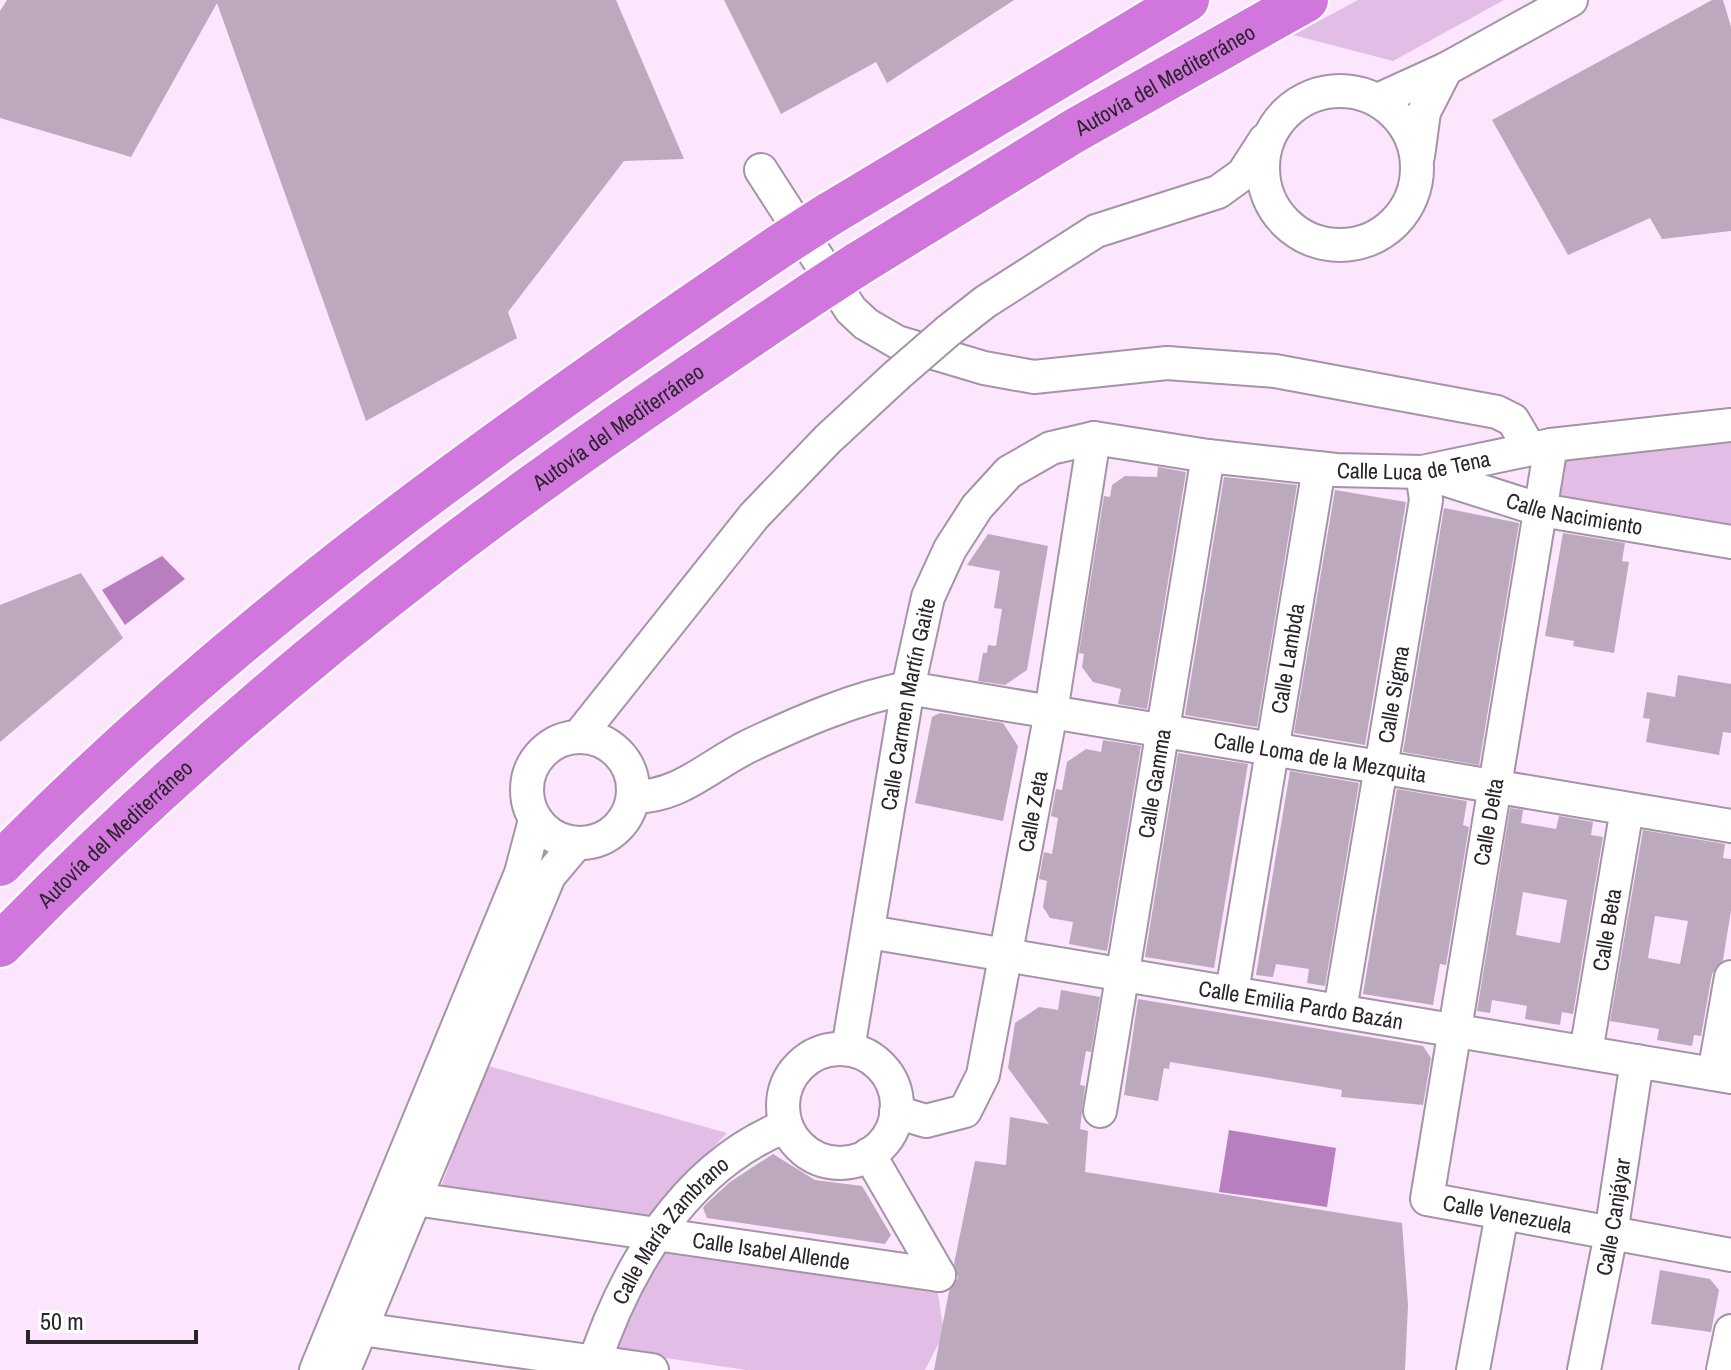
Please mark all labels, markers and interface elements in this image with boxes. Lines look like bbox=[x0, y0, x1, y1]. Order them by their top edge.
street label: Autovía del Mediterráneo bbox=[1068, 17, 1261, 143]
street label: Autovía del Mediterráneo bbox=[525, 356, 710, 497]
street label: Calle Luca de Tena bbox=[1336, 443, 1493, 487]
street label: Calle Nacimiento bbox=[1502, 485, 1645, 542]
street label: Calle Carmen Martín Gaite bbox=[873, 595, 942, 813]
street label: Calle Lambda bbox=[1263, 601, 1311, 716]
street label: Calle Sigma bbox=[1370, 643, 1416, 745]
street label: Calle Loma de la Mezquita bbox=[1212, 725, 1429, 790]
street label: Calle Gamma bbox=[1130, 727, 1178, 840]
street label: Autovía del Mediterráneo bbox=[30, 753, 199, 915]
street label: Calle Zeta bbox=[1010, 768, 1055, 855]
street label: Calle Delta bbox=[1466, 776, 1510, 868]
street label: Calle Beta bbox=[1585, 886, 1628, 973]
street label: Calle Emilia Pardo Bazán bbox=[1196, 973, 1405, 1037]
street label: Calle María Zambrano bbox=[605, 1149, 735, 1309]
street label: Calle Canjáyar bbox=[1588, 1156, 1637, 1278]
street label: Calle Venezuela bbox=[1441, 1187, 1574, 1240]
street label: Calle Isabel Allende bbox=[691, 1224, 852, 1277]
scale bar bbox=[28, 1294, 196, 1344]
text: 50 m bbox=[40, 1305, 84, 1337]

